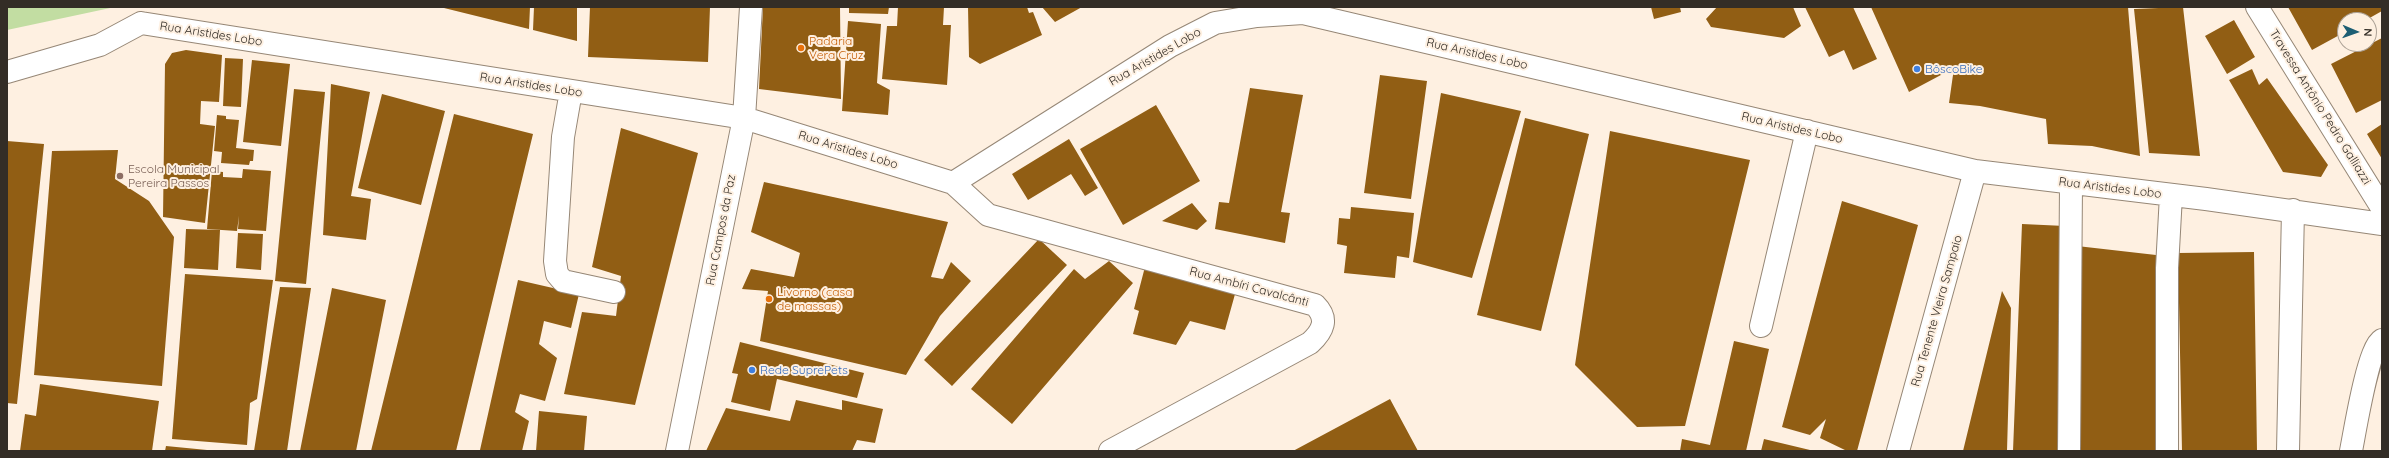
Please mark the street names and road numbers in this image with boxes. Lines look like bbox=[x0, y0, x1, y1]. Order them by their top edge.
street label: Rua Aristides Lobo bbox=[159, 19, 263, 49]
street label: Rua Aristides Lobo bbox=[1107, 25, 1203, 89]
street label: Travessa Antônio Pedro Galliazzi bbox=[2266, 27, 2374, 187]
street label: Rua Aristides Lobo bbox=[1425, 35, 1529, 73]
street label: Rua Aristides Lobo bbox=[479, 70, 583, 100]
street label: Rua Aristides Lobo bbox=[1740, 109, 1844, 147]
street label: Rua Aristides Lobo bbox=[796, 128, 900, 172]
street label: Rua Campos da Paz bbox=[703, 173, 739, 287]
street label: Rua Aristides Lobo bbox=[2058, 175, 2162, 201]
street label: Rua Tenente Vieira Sampaio bbox=[1908, 234, 1966, 388]
street label: Rua Ambíri Cavalcânti bbox=[1188, 264, 1310, 310]

